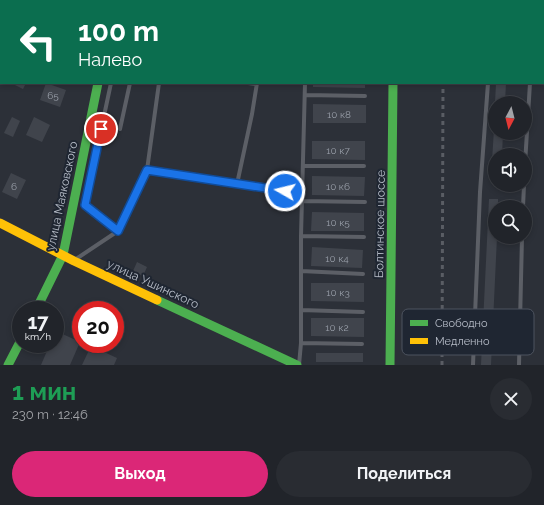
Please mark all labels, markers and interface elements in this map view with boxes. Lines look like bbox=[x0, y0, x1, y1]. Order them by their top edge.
text: 100 m bbox=[78, 15, 159, 48]
icon: left bbox=[12, 16, 64, 68]
text: Налево bbox=[78, 49, 142, 70]
house number: 65 bbox=[47, 90, 59, 101]
north arrow bbox=[488, 96, 532, 140]
map controls bbox=[488, 96, 532, 244]
house number: 10 к8 bbox=[327, 109, 351, 120]
pin bbox=[84, 112, 118, 146]
icon: arrive bbox=[90, 118, 112, 140]
street label: улица Маяковского bbox=[44, 140, 80, 252]
house number: 10 к7 bbox=[326, 145, 350, 156]
button: sound bbox=[488, 148, 532, 192]
position arrow bbox=[264, 170, 306, 212]
street label: Болтинское шоссе bbox=[372, 170, 388, 278]
house number: 6 bbox=[11, 181, 17, 192]
house number: 10 к6 bbox=[326, 181, 350, 192]
button: search bbox=[488, 200, 532, 244]
house number: 10 к5 bbox=[326, 217, 350, 228]
house number: 10 к4 bbox=[325, 253, 349, 264]
street label: улица Ушинского bbox=[105, 257, 201, 311]
house number: 10 к3 bbox=[326, 287, 350, 298]
speed limit sign: 20 bbox=[72, 301, 124, 353]
legend bbox=[402, 309, 534, 355]
text: 17 bbox=[27, 310, 49, 334]
text: Свободно bbox=[435, 317, 488, 330]
house number: 10 к2 bbox=[325, 322, 349, 333]
text: km/h bbox=[25, 331, 51, 342]
text: Медленно bbox=[435, 335, 490, 348]
text: 1 мин bbox=[12, 377, 76, 406]
button: close bbox=[490, 378, 532, 420]
text: 230 m · 12:46 bbox=[12, 407, 88, 422]
button: Выход bbox=[12, 451, 268, 497]
button: Поделиться bbox=[276, 451, 532, 497]

